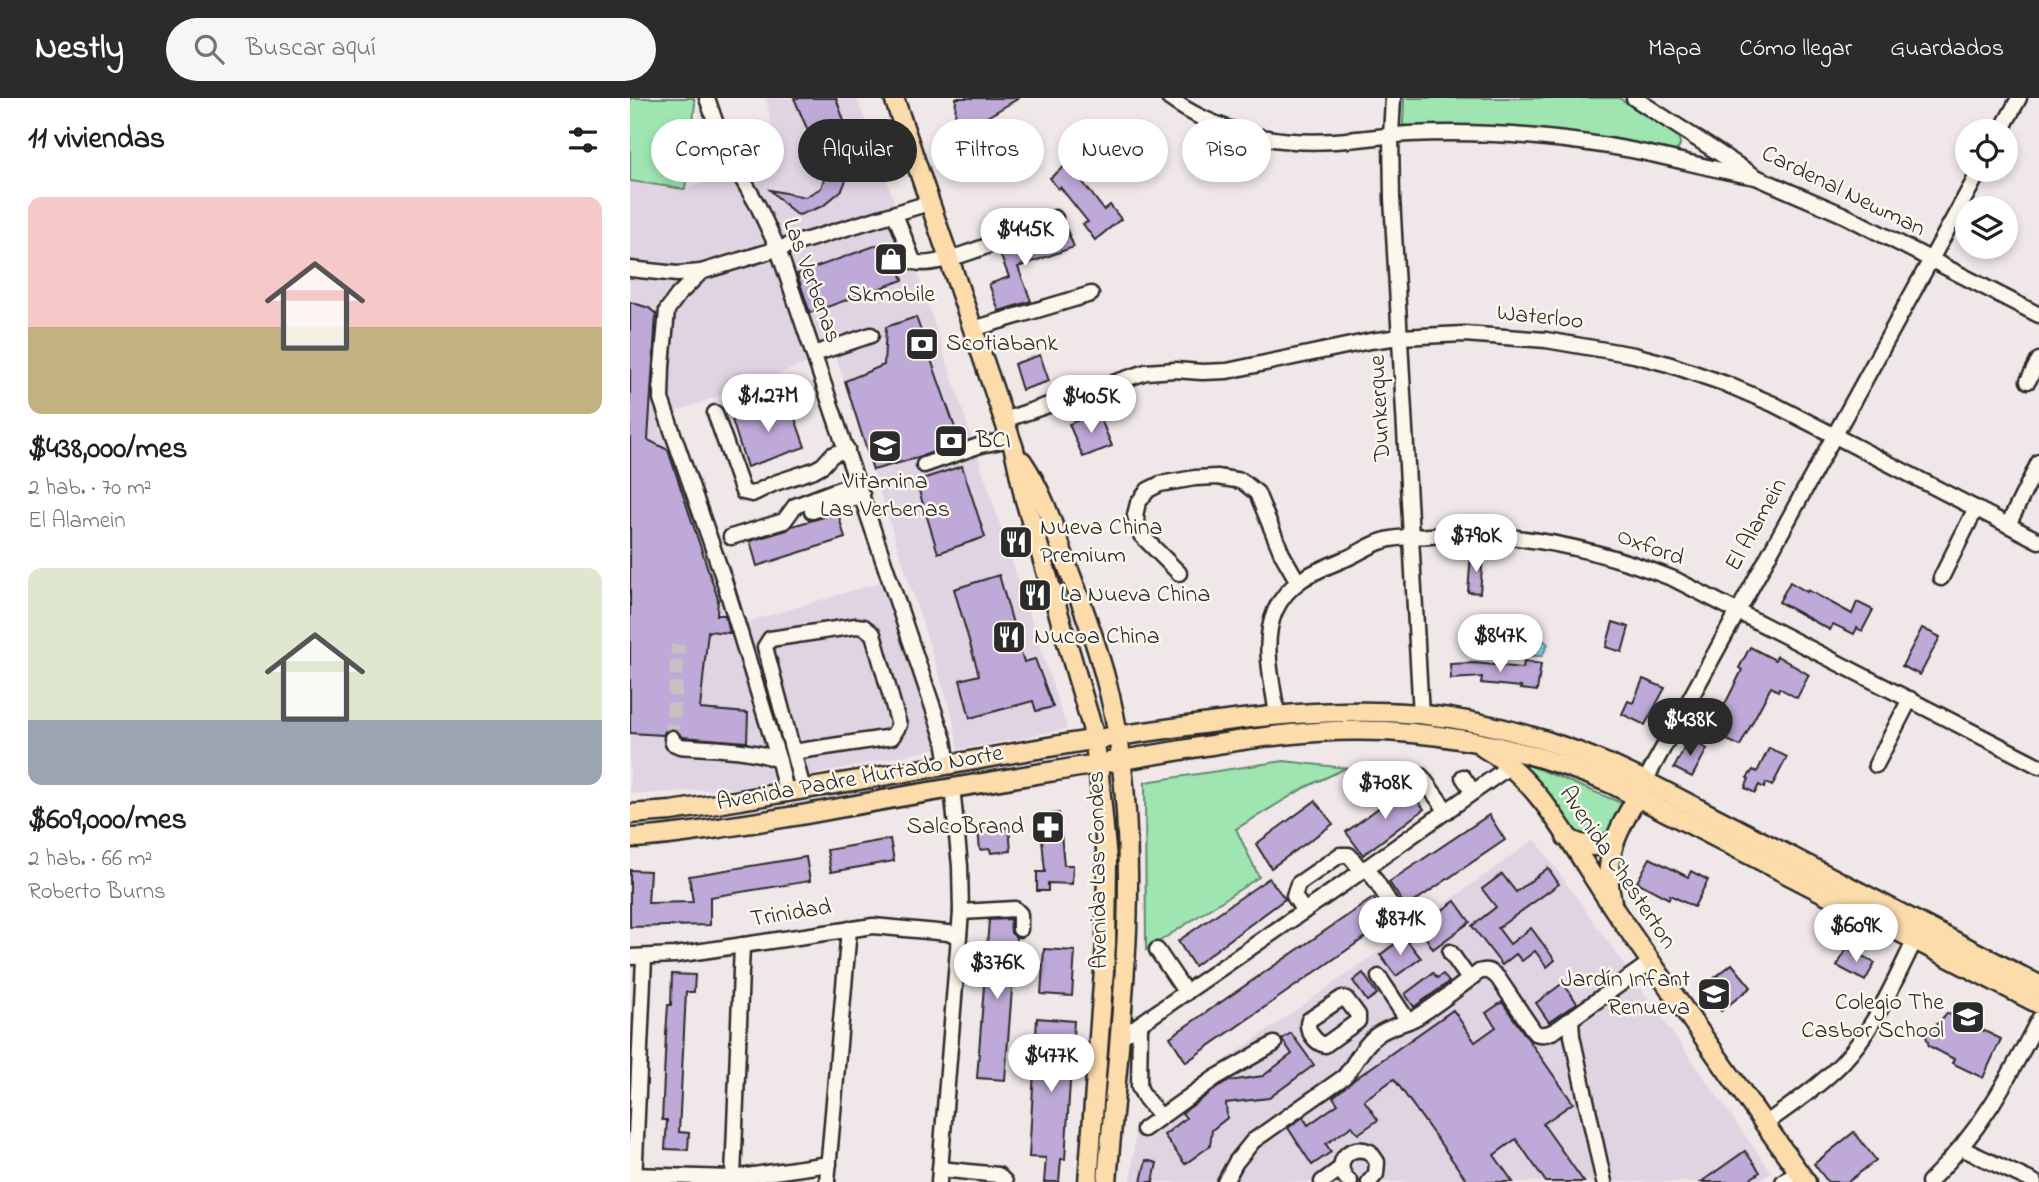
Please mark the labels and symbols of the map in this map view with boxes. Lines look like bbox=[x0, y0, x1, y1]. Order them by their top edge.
street label: Cardenal Newman bbox=[1755, 137, 1931, 247]
pin: $445K bbox=[976, 208, 1074, 268]
street label: Las Verbenas bbox=[772, 214, 850, 348]
shop icon: Skmobile bbox=[872, 240, 910, 278]
place label: Skmobile bbox=[847, 278, 935, 313]
street label: Waterloo bbox=[1495, 296, 1585, 340]
bank icon: Scotiabank bbox=[903, 325, 941, 363]
place label: Scotiabank bbox=[946, 327, 1058, 362]
street label: Dunkerque bbox=[1361, 354, 1401, 463]
pin: $1.27M bbox=[711, 374, 825, 434]
pin: $405K bbox=[1042, 376, 1140, 435]
bank icon: BCI bbox=[932, 422, 970, 460]
place label: BCI bbox=[975, 424, 1011, 459]
school or university icon: Vitamina Las Verbenas bbox=[866, 427, 904, 465]
place label: Vitamina Las Verbenas bbox=[820, 465, 950, 528]
street label: El Alamein bbox=[1717, 472, 1797, 578]
place label: Nueva China Premium bbox=[1040, 511, 1163, 574]
pin: $790K bbox=[1427, 514, 1525, 574]
street label: Oxford bbox=[1611, 520, 1689, 577]
restaurant icon: Nueva China Premium bbox=[997, 523, 1035, 561]
restaurant icon: La Nueva China bbox=[1016, 576, 1054, 614]
place label: La Nueva China bbox=[1060, 578, 1210, 613]
pin: $847K bbox=[1451, 614, 1549, 674]
restaurant icon: Nucoa China bbox=[990, 618, 1028, 656]
place label: Nucoa China bbox=[1034, 620, 1160, 655]
pin: $438K bbox=[1641, 698, 1739, 758]
street label: Avenida Padre Hurtado Norte bbox=[714, 737, 1006, 821]
pin: $708K bbox=[1336, 762, 1434, 821]
street label: Avenida Las Condes bbox=[1080, 771, 1118, 969]
street label: Avenida Chesterton bbox=[1549, 779, 1685, 957]
pharmacy icon: SalcoBrand bbox=[1029, 808, 1067, 846]
place label: SalcoBrand bbox=[907, 810, 1024, 845]
street label: Trinidad bbox=[748, 890, 835, 938]
pin: $871K bbox=[1351, 898, 1449, 957]
pin: $609K bbox=[1807, 904, 1905, 964]
pin: $376K bbox=[948, 942, 1046, 1001]
place label: Jardín Infant Renueva bbox=[1561, 963, 1690, 1026]
school or university icon: Jardín Infant Renueva bbox=[1695, 975, 1733, 1013]
place label: Colegio The Casbor School bbox=[1801, 986, 1944, 1049]
school or university icon: Colegio The Casbor School bbox=[1949, 998, 1987, 1036]
pin: $477K bbox=[1002, 1034, 1100, 1094]

